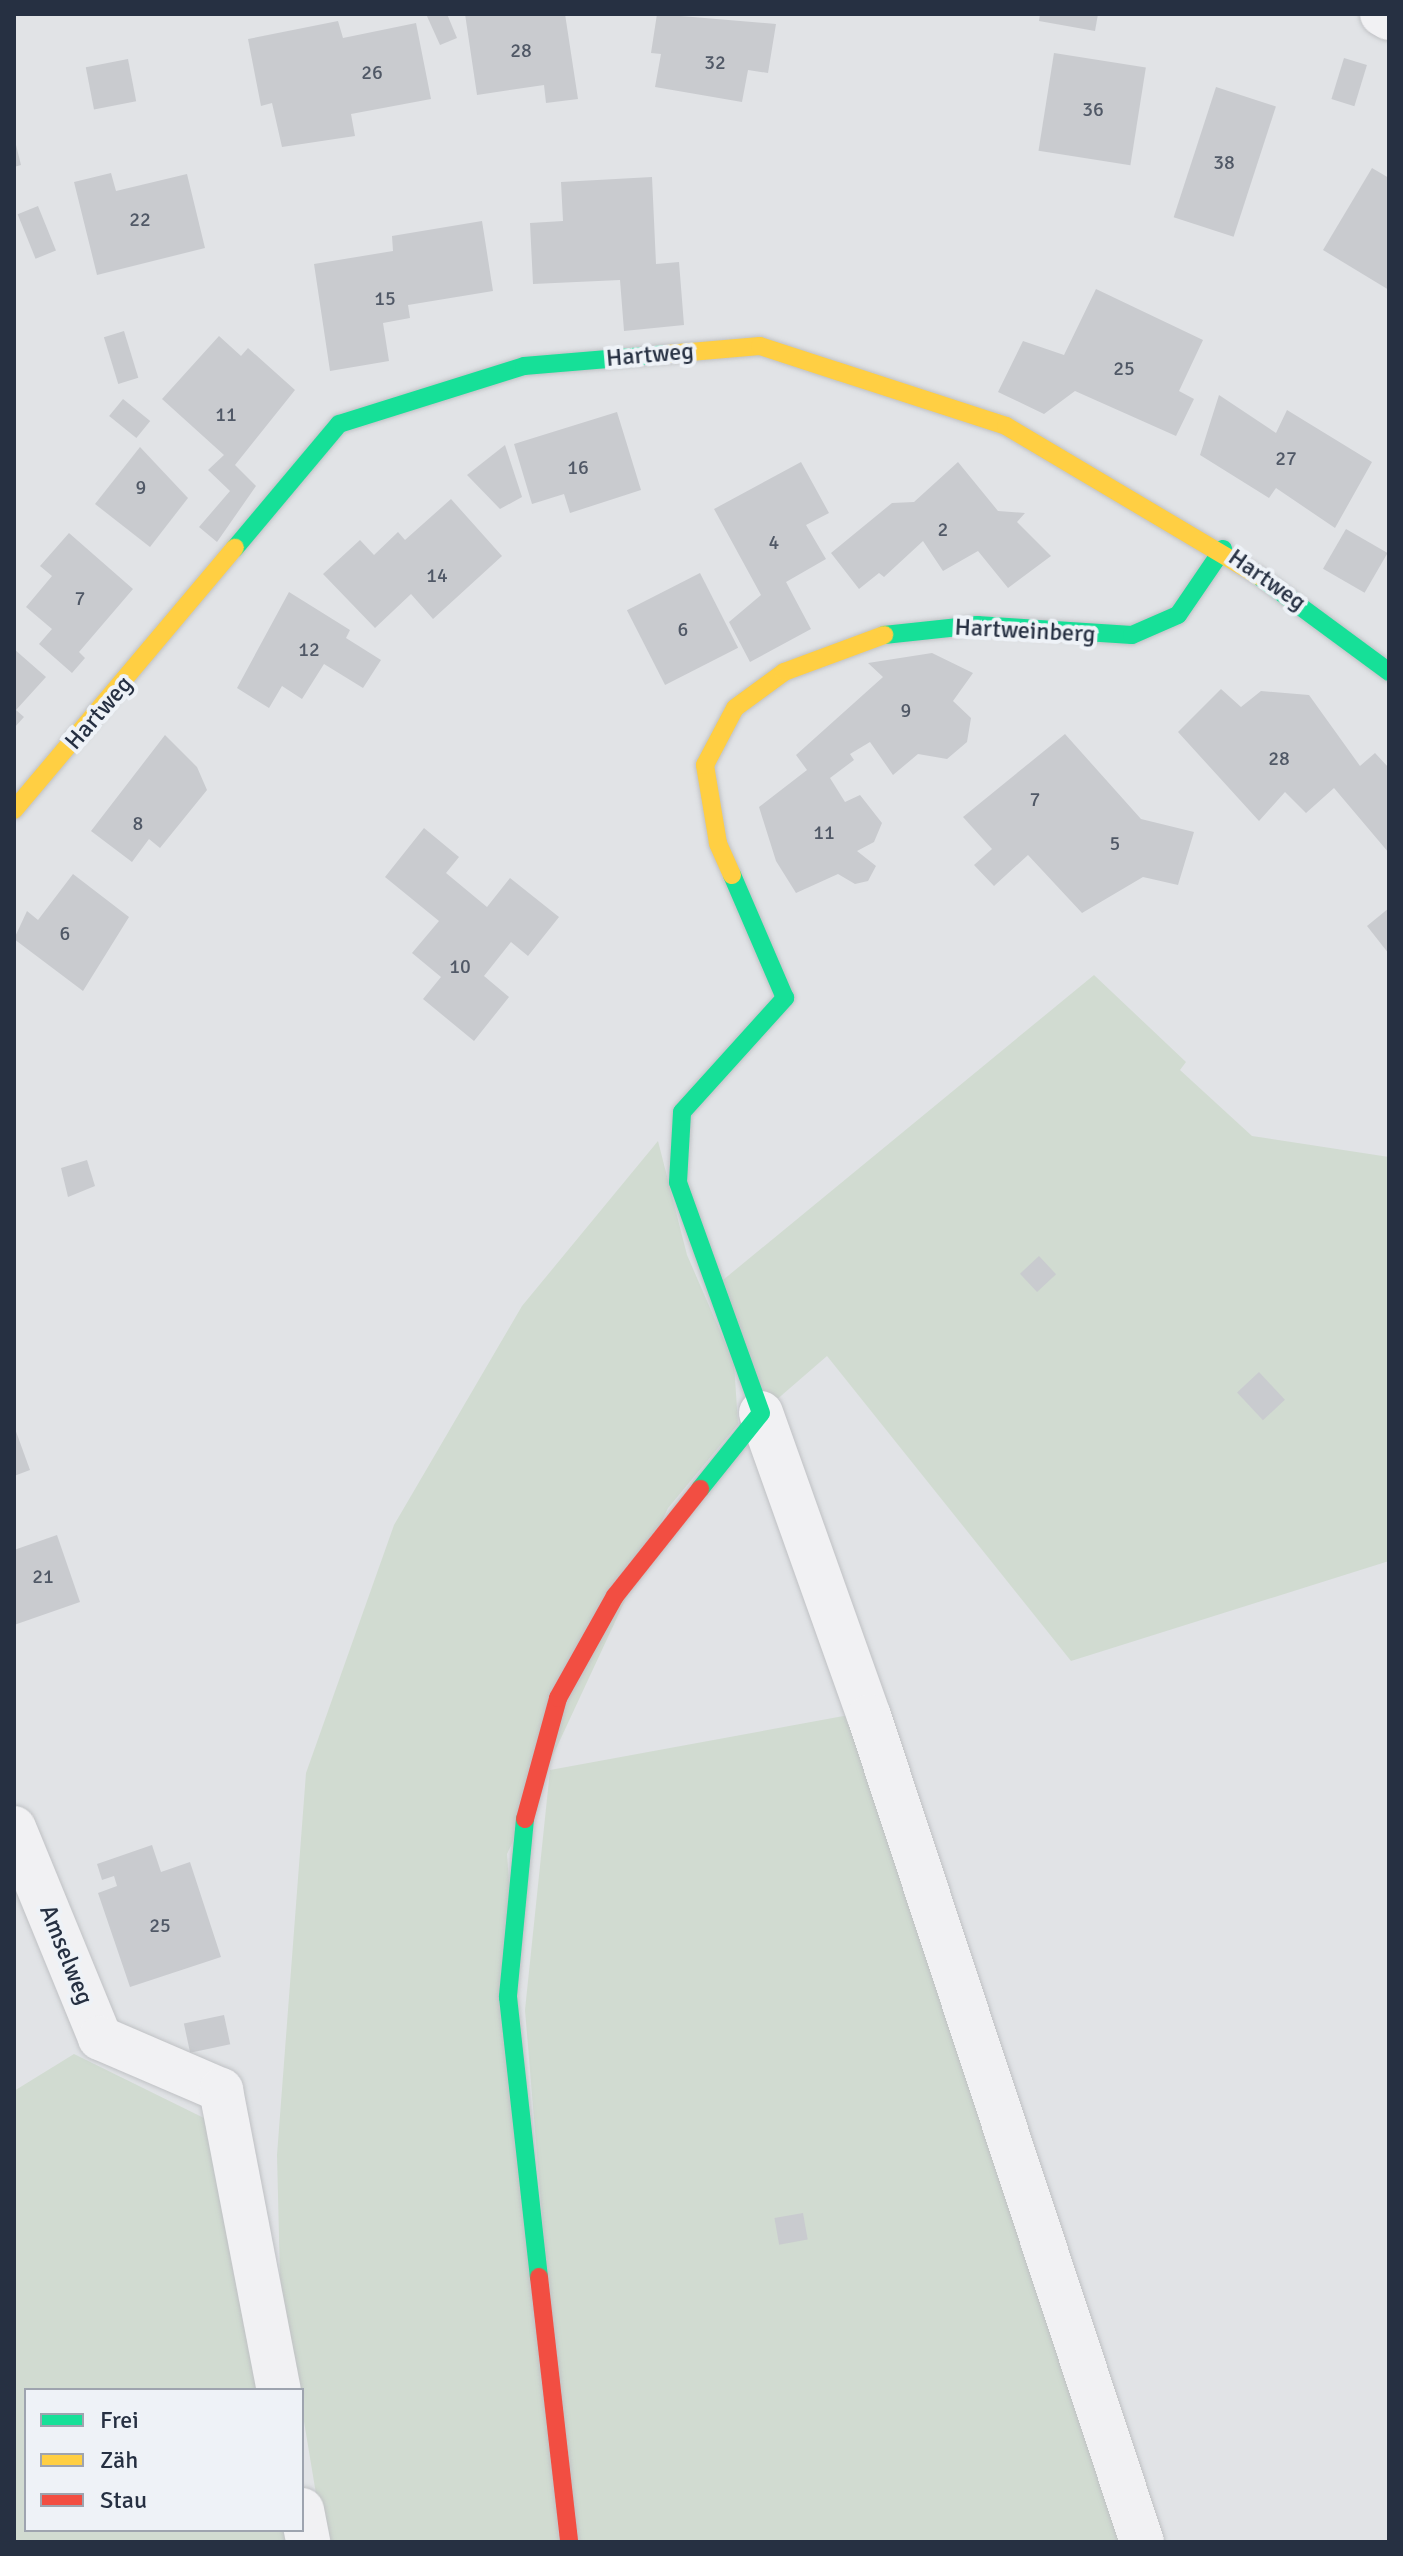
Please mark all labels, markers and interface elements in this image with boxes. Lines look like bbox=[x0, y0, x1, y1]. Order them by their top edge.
house number: 28 bbox=[510, 38, 532, 62]
house number: 32 bbox=[704, 50, 726, 74]
house number: 26 bbox=[361, 60, 383, 84]
house number: 36 bbox=[1082, 97, 1104, 121]
house number: 38 bbox=[1213, 150, 1235, 174]
house number: 22 bbox=[129, 207, 151, 231]
house number: 15 bbox=[374, 286, 396, 310]
street label: Hartweg bbox=[605, 337, 695, 373]
house number: 25 bbox=[1113, 356, 1135, 380]
house number: 11 bbox=[215, 402, 237, 426]
house number: 27 bbox=[1275, 446, 1297, 470]
house number: 16 bbox=[567, 455, 589, 479]
house number: 9 bbox=[136, 475, 146, 499]
house number: 2 bbox=[938, 517, 948, 541]
house number: 4 bbox=[769, 530, 779, 554]
street label: Hartweg bbox=[1223, 543, 1311, 617]
house number: 14 bbox=[426, 563, 448, 587]
house number: 7 bbox=[75, 586, 85, 610]
street label: Hartweinberg bbox=[954, 613, 1096, 649]
house number: 6 bbox=[678, 617, 688, 641]
house number: 12 bbox=[298, 637, 320, 661]
street label: Hartweg bbox=[59, 670, 139, 756]
house number: 9 bbox=[901, 698, 911, 722]
house number: 28 bbox=[1268, 746, 1290, 770]
house number: 7 bbox=[1030, 787, 1040, 811]
house number: 8 bbox=[133, 811, 143, 835]
house number: 11 bbox=[813, 820, 835, 844]
house number: 5 bbox=[1110, 831, 1120, 855]
house number: 6 bbox=[60, 921, 70, 945]
house number: 10 bbox=[449, 954, 471, 978]
house number: 21 bbox=[32, 1564, 54, 1588]
street label: Amselweg bbox=[33, 1901, 99, 2009]
house number: 25 bbox=[149, 1913, 171, 1937]
legend bbox=[24, 2388, 304, 2532]
text: Frei bbox=[100, 2405, 139, 2435]
text: Zäh bbox=[100, 2445, 138, 2475]
text: Stau bbox=[100, 2485, 147, 2515]

